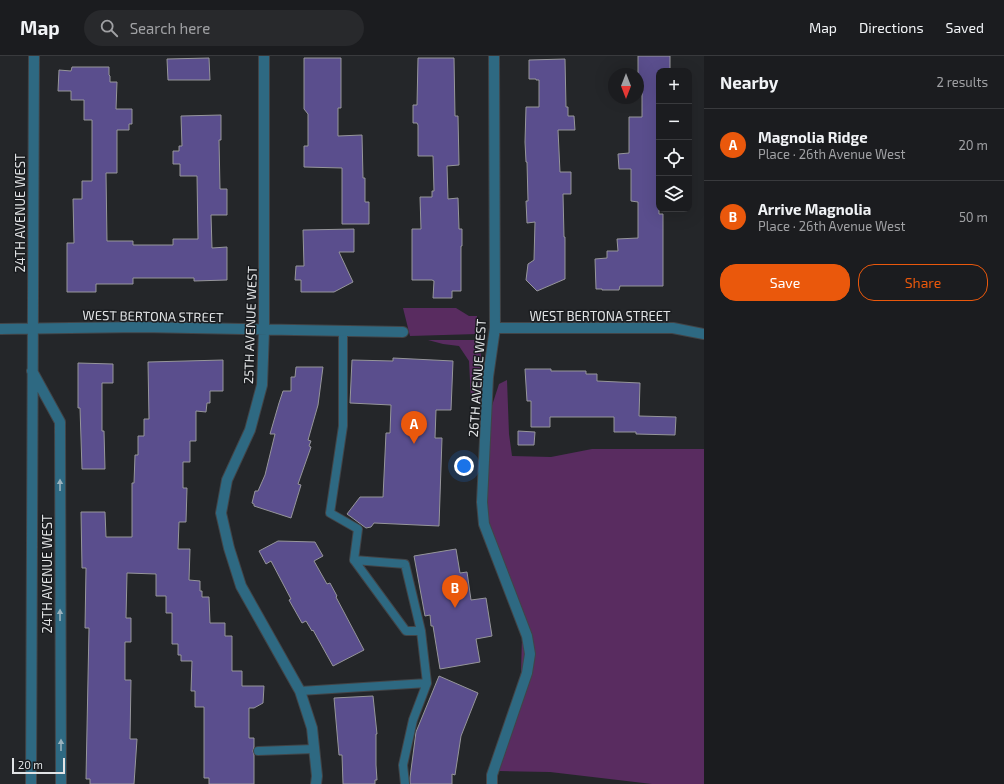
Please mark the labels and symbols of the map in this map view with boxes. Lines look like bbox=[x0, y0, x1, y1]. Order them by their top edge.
north arrow bbox=[608, 68, 644, 104]
street label: 24TH AVENUE WEST bbox=[12, 153, 28, 273]
street label: 25TH AVENUE WEST bbox=[240, 265, 260, 384]
street label: WEST BERTONA STREET bbox=[82, 307, 224, 325]
street label: WEST BERTONA STREET bbox=[529, 308, 671, 324]
street label: 26TH AVENUE WEST bbox=[465, 318, 489, 438]
pin: A bbox=[401, 411, 427, 444]
your location bbox=[454, 456, 474, 476]
one-way arrow bbox=[57, 478, 63, 491]
street label: 24TH AVENUE WEST bbox=[39, 514, 55, 634]
pin: B bbox=[442, 575, 468, 608]
one-way arrow bbox=[57, 608, 63, 621]
one-way arrow bbox=[58, 738, 64, 751]
scale bar bbox=[12, 756, 65, 775]

